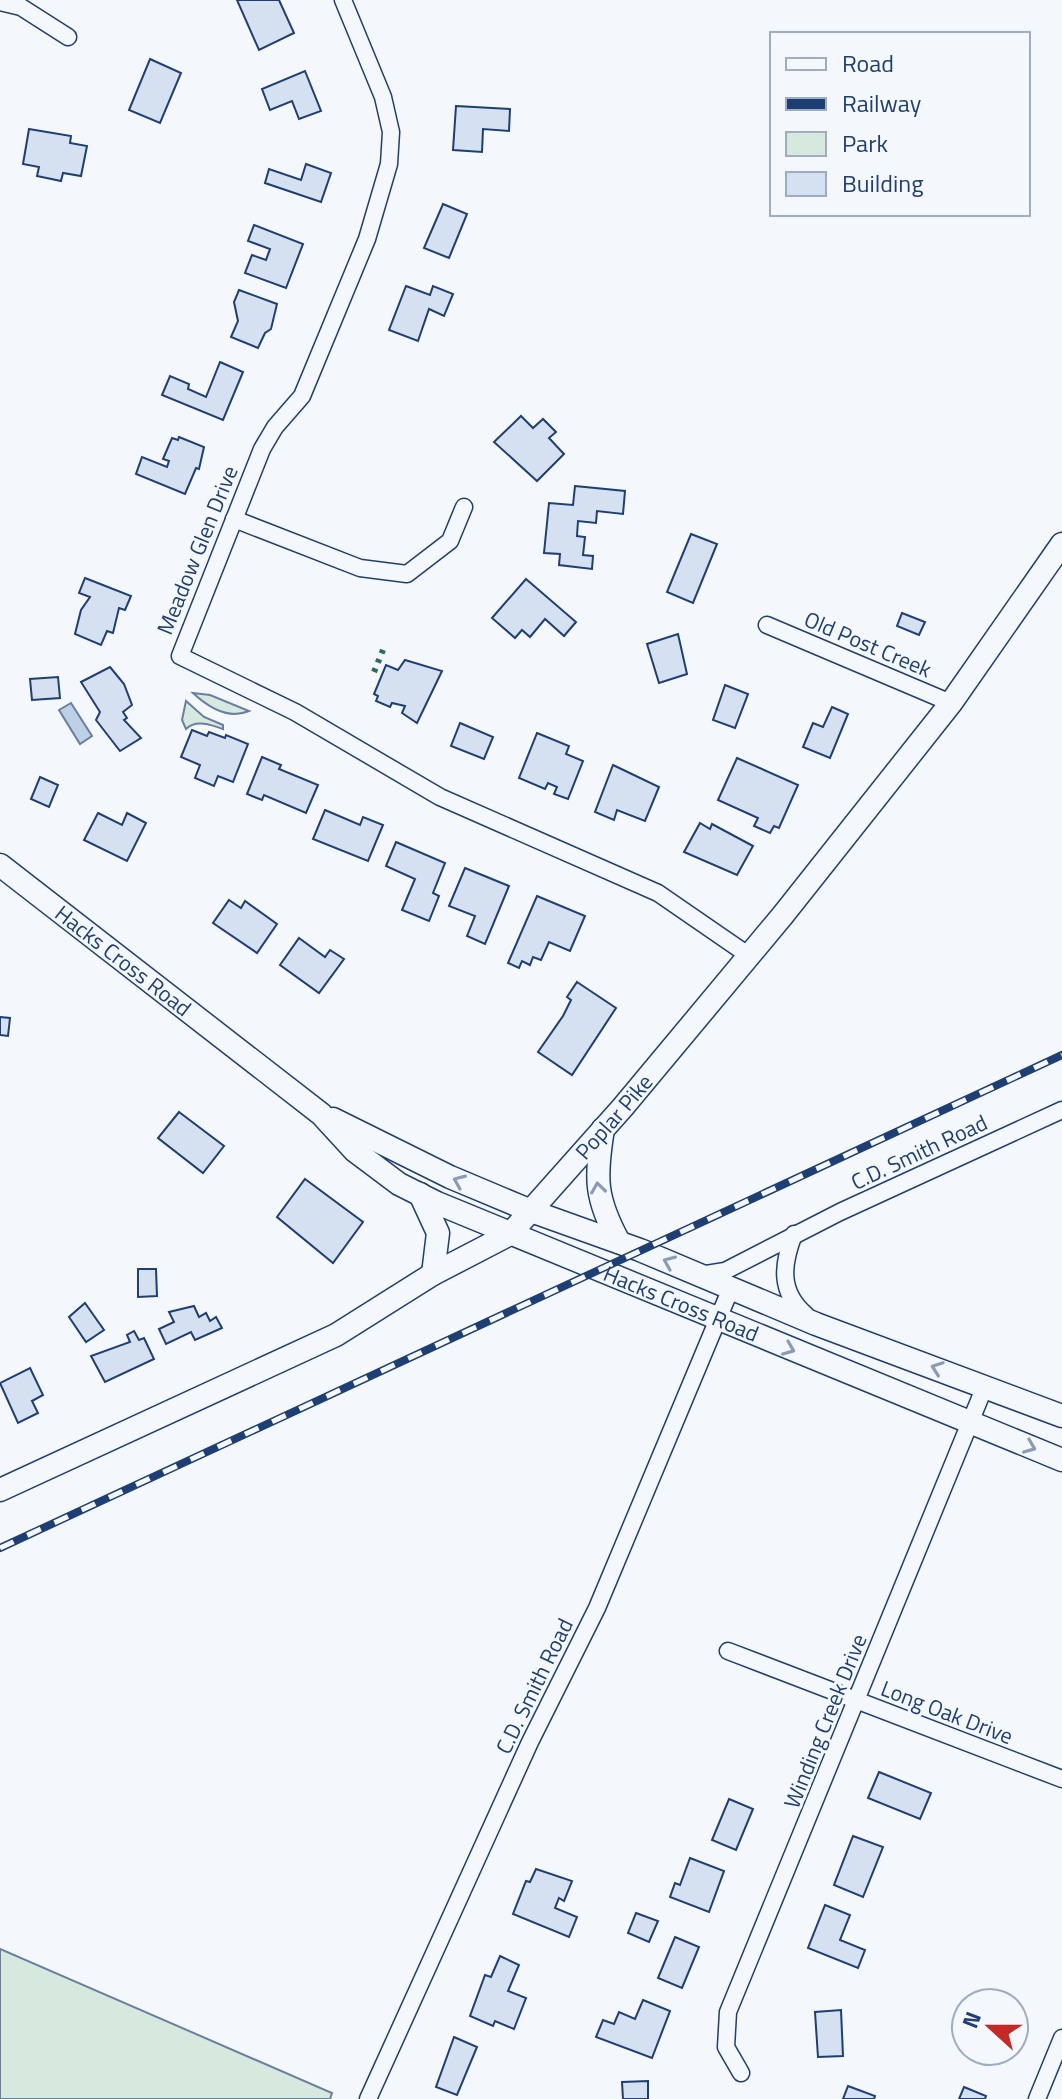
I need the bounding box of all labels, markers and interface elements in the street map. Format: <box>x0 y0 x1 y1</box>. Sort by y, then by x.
legend <box>770 32 1030 216</box>
text: Road <box>842 45 894 81</box>
text: Railway <box>842 85 922 121</box>
text: Park <box>842 125 888 161</box>
text: Building <box>842 165 924 201</box>
street label: Meadow Glen Drive <box>148 460 246 640</box>
street label: Old Post Creek <box>799 602 937 686</box>
street label: Hacks Cross Road <box>48 897 199 1025</box>
street label: Poplar Pike <box>567 1066 661 1167</box>
street label: C.D. Smith Road <box>845 1105 993 1199</box>
one-way arrow <box>453 1174 467 1190</box>
one-way arrow <box>590 1181 607 1194</box>
street label: Hacks Cross Road <box>598 1256 764 1351</box>
one-way arrow <box>663 1256 677 1272</box>
one-way arrow <box>781 1340 795 1356</box>
one-way arrow <box>931 1361 945 1378</box>
one-way arrow <box>1022 1437 1036 1454</box>
street label: C.D. Smith Road <box>486 1612 582 1760</box>
street label: Winding Creek Drive <box>774 1629 876 1813</box>
street label: Long Oak Drive <box>876 1671 1018 1753</box>
north arrow <box>950 1987 1030 2067</box>
text: N <box>953 2007 990 2033</box>

